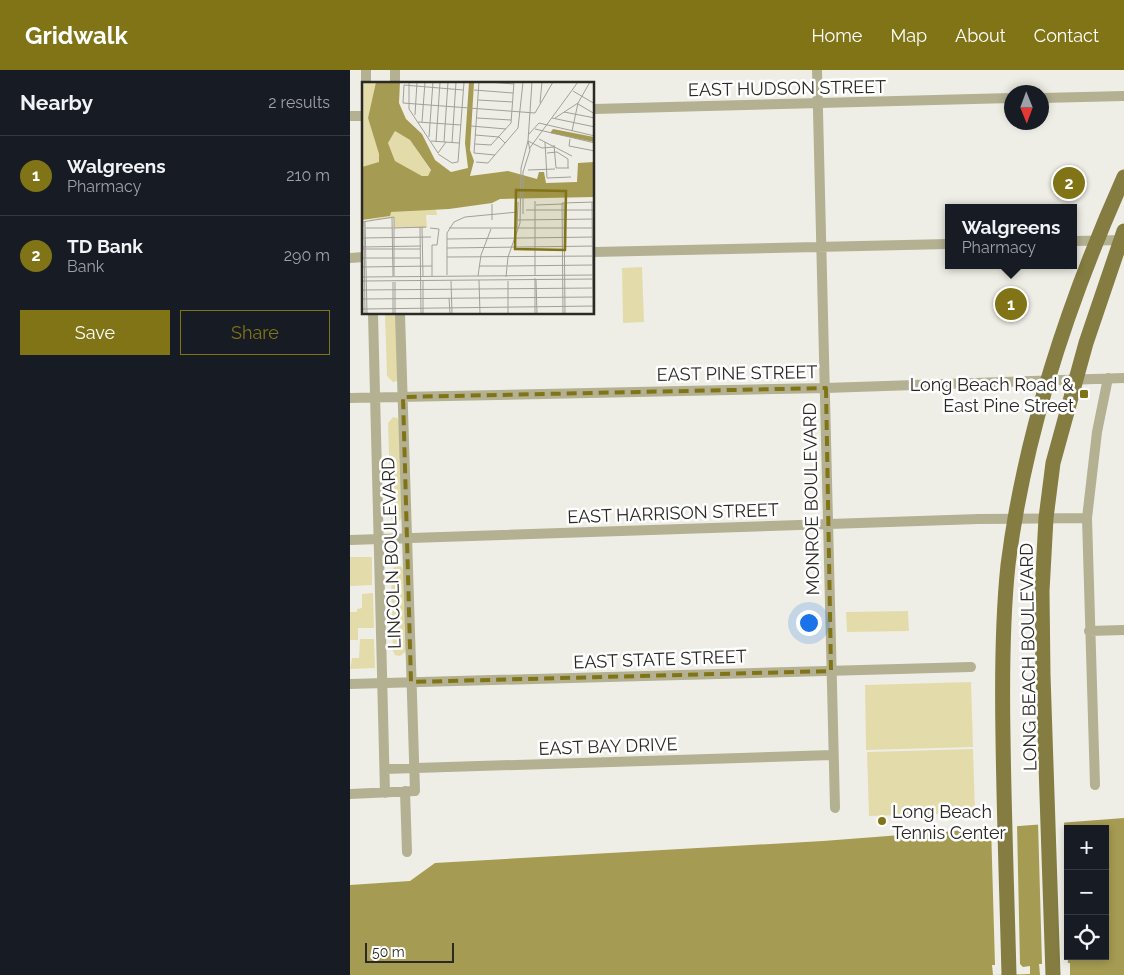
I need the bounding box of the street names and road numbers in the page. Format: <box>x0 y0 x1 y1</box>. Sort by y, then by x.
street label: EAST HUDSON STREET <box>688 76 886 100</box>
street label: EAST PINE STREET <box>657 361 817 385</box>
street label: MONROE BOULEVARD <box>799 402 823 595</box>
street label: LINCOLN BOULEVARD <box>377 457 405 649</box>
street label: EAST HARRISON STREET <box>567 499 779 527</box>
street label: LONG BEACH BOULEVARD <box>1016 543 1040 771</box>
street label: EAST STATE STREET <box>573 645 747 673</box>
street label: EAST BAY DRIVE <box>538 733 678 759</box>

